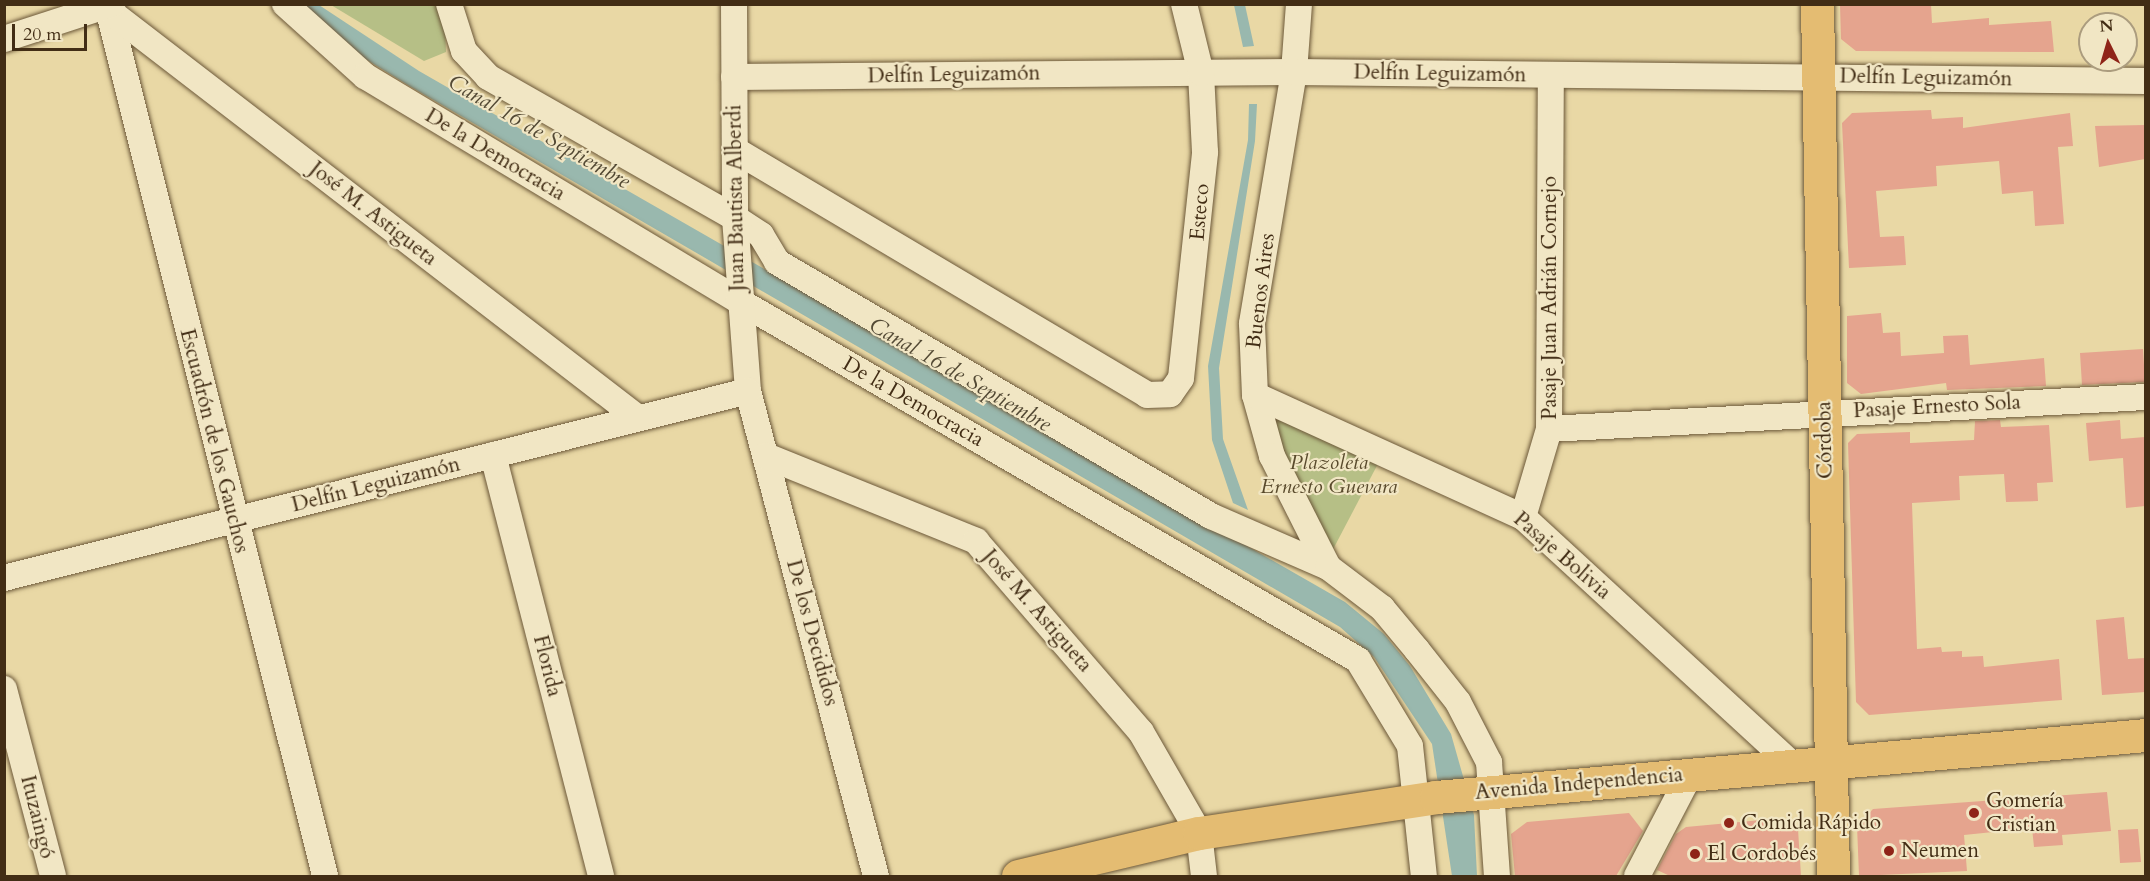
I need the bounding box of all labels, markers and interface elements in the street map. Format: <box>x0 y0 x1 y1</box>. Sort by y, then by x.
scale bar <box>15 12 90 50</box>
north arrow <box>2078 12 2138 72</box>
text: N <box>2099 14 2114 38</box>
text: 20 m <box>23 22 62 47</box>
street label: Delfín Leguizamón <box>1353 60 1527 88</box>
street label: Delfín Leguizamón <box>867 61 1041 89</box>
street label: Delfín Leguizamón <box>1839 64 2013 92</box>
water label: Canal 16 de Septiembre <box>443 69 635 195</box>
street label: De la Democracia <box>420 103 570 207</box>
street label: Juan Bautista Alberdi <box>722 104 750 292</box>
street label: José M. Astigueta <box>304 157 442 271</box>
street label: Pasaje Juan Adrián Cornejo <box>1537 176 1563 420</box>
street label: Esteco <box>1185 182 1215 242</box>
street label: Buenos Aires <box>1241 232 1281 350</box>
water label: Canal 16 de Septiembre <box>864 312 1056 438</box>
street label: Escuadrón de los Gauchos <box>174 326 254 556</box>
street label: De la Democracia <box>838 351 988 453</box>
street label: Pasaje Ernesto Sola <box>1853 390 2021 424</box>
street label: Córdoba <box>1812 401 1838 479</box>
park label: Plazoleta Ernesto Guevara <box>1261 450 1397 500</box>
street label: Delfín Leguizamón <box>289 452 463 518</box>
street label: Pasaje Bolivia <box>1508 507 1616 605</box>
street label: José M. Astigueta <box>977 544 1097 678</box>
street label: De los Decididos <box>780 557 844 709</box>
street label: Florida <box>527 633 567 699</box>
street label: Avenida Independencia <box>1474 762 1684 806</box>
street label: Ituzaingó <box>15 773 59 861</box>
place label: Gomería Cristian <box>1986 788 2064 838</box>
marker: Gomería Cristian <box>1967 806 1981 820</box>
place label: Comida Rápido <box>1741 810 1881 836</box>
marker: Comida Rápido <box>1722 816 1736 830</box>
place label: Neumen <box>1901 838 1979 864</box>
place label: El Cordobés <box>1707 841 1816 867</box>
marker: Neumen <box>1882 844 1896 858</box>
marker: El Cordobés <box>1688 847 1702 861</box>

